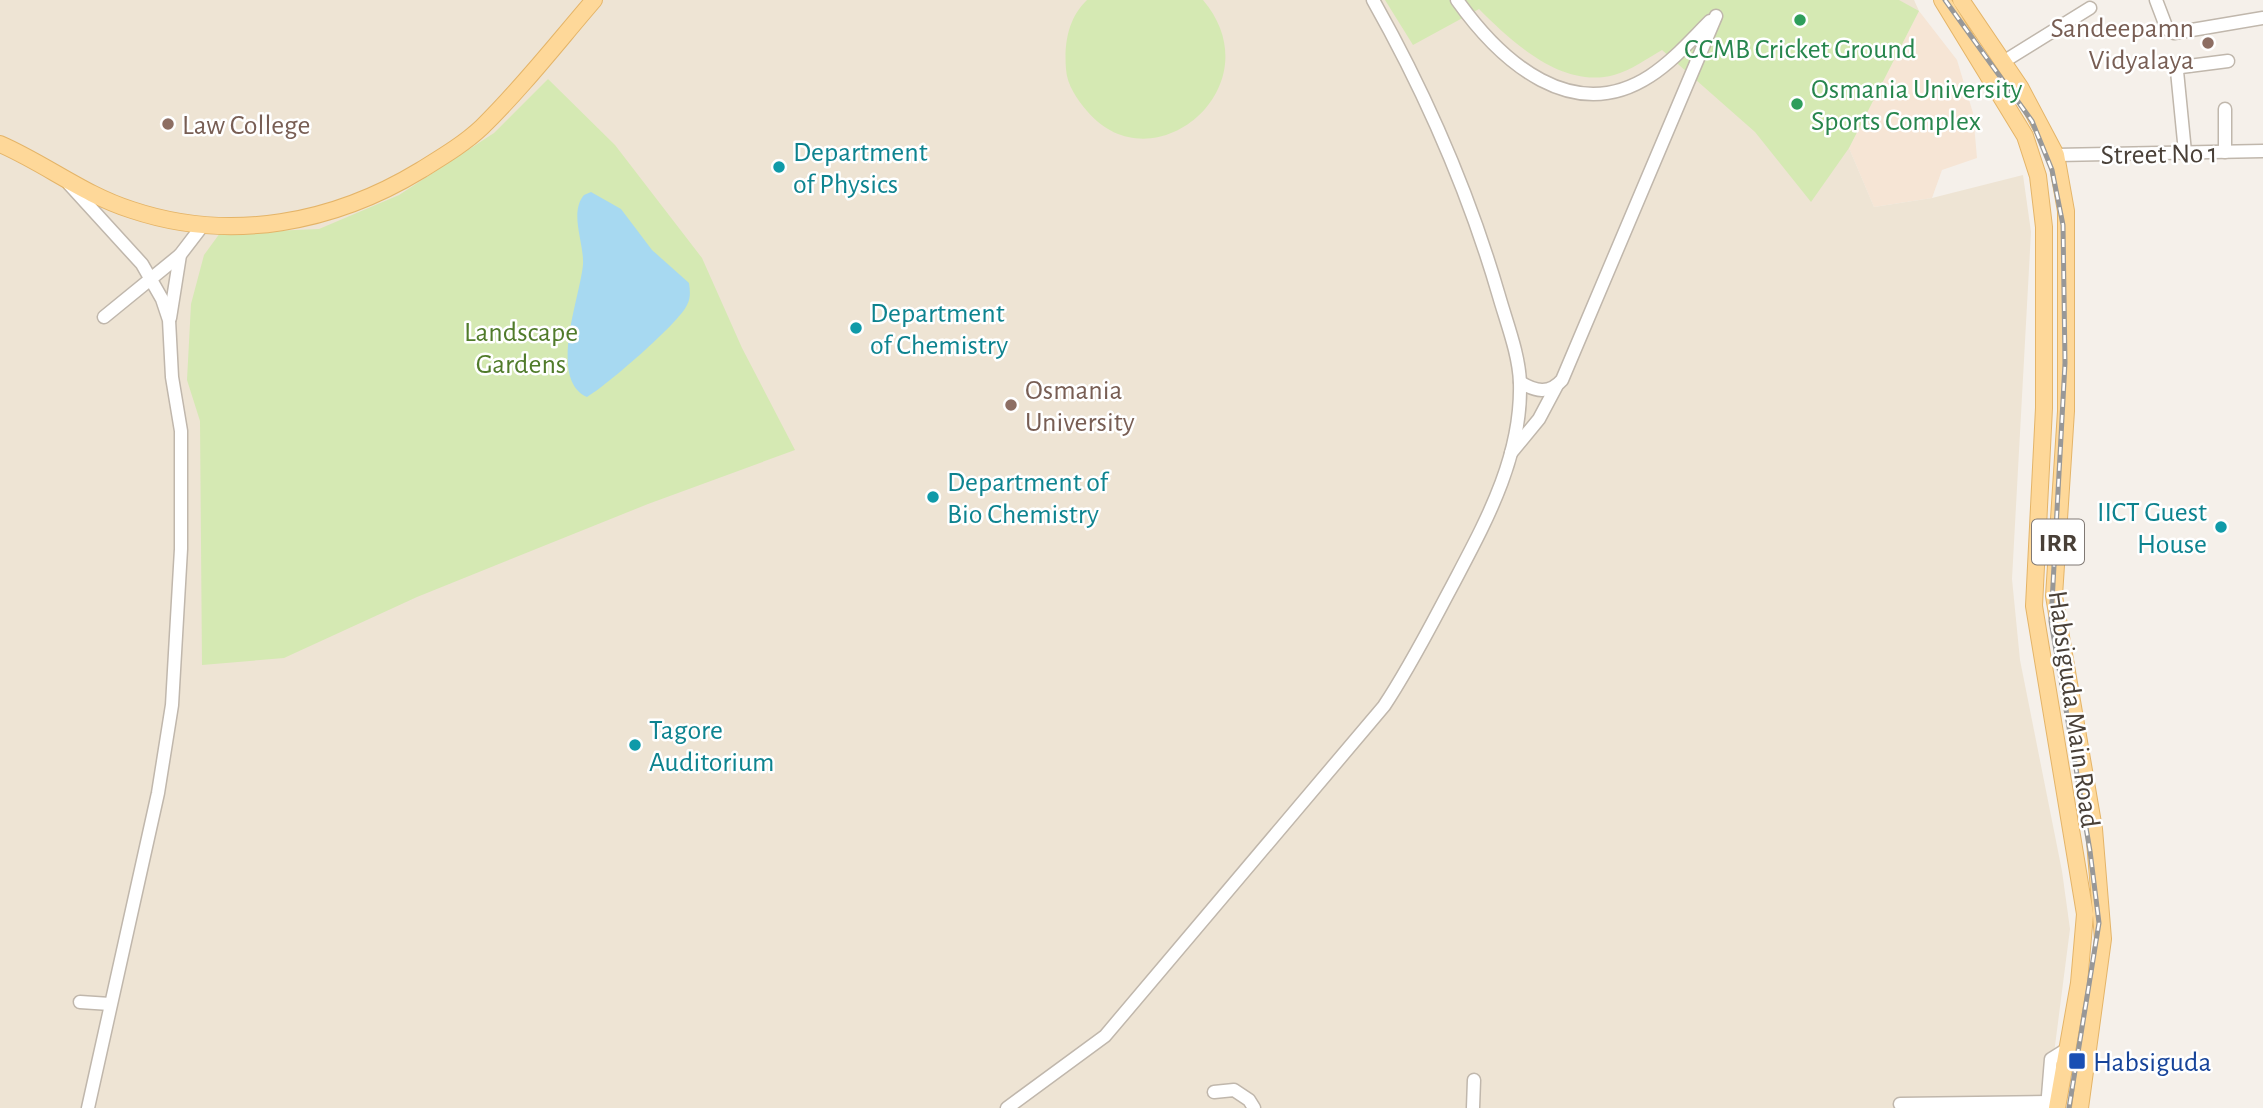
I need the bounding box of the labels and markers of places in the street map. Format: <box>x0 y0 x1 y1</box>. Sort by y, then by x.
marker: CCMB Cricket Ground <box>1792 12 1808 28</box>
place label: Sandeepamn Vidyalaya <box>2050 15 2194 75</box>
marker: Sandeepamn Vidyalaya <box>2200 35 2216 51</box>
place label: CCMB Cricket Ground <box>1684 36 1916 64</box>
place label: Osmania University Sports Complex <box>1811 76 2023 136</box>
marker: Osmania University Sports Complex <box>1789 96 1805 112</box>
place label: Law College <box>182 112 310 140</box>
marker: Law College <box>160 116 176 132</box>
place label: Department of Physics <box>793 139 928 199</box>
marker: Department of Physics <box>771 159 787 175</box>
place label: Department of Chemistry <box>870 300 1008 360</box>
marker: Department of Chemistry <box>848 320 864 336</box>
place label: Osmania University <box>1025 377 1135 437</box>
marker: Osmania University <box>1003 397 1019 413</box>
place label: Department of Bio Chemistry <box>947 469 1109 529</box>
marker: Department of Bio Chemistry <box>925 489 941 505</box>
place label: IICT Guest House <box>2097 499 2207 559</box>
marker: IICT Guest House <box>2213 519 2229 535</box>
place label: Tagore Auditorium <box>649 717 774 777</box>
marker: Tagore Auditorium <box>627 737 643 753</box>
place label: Habsiguda <box>2093 1049 2211 1077</box>
marker: Habsiguda <box>2067 1051 2087 1071</box>

